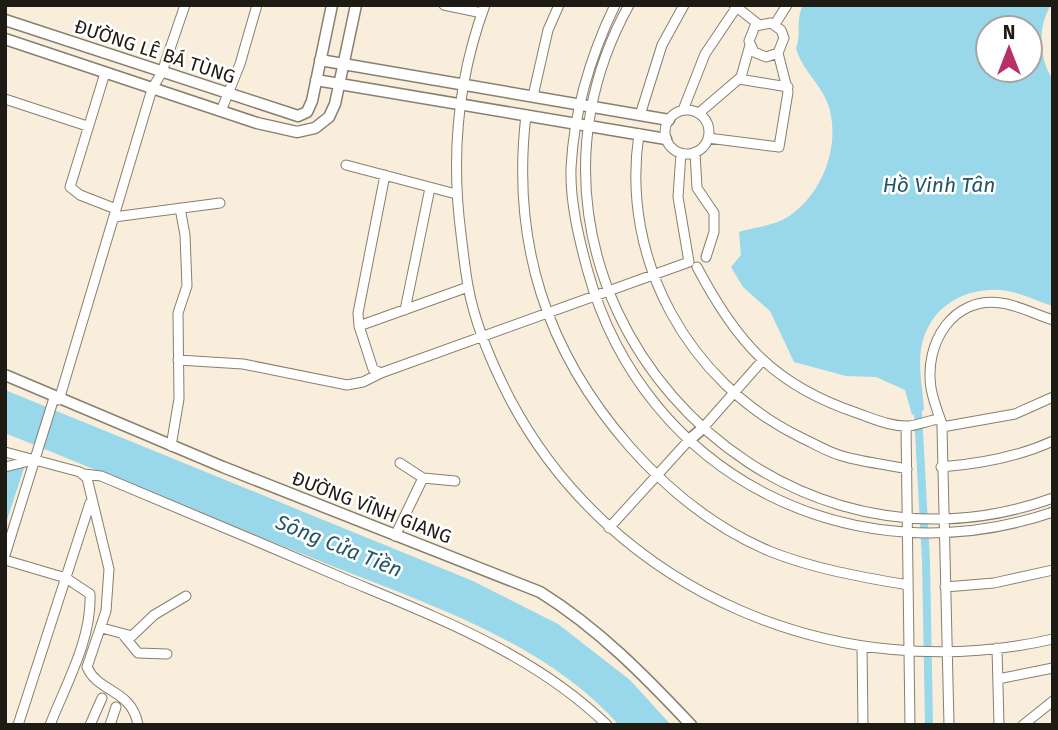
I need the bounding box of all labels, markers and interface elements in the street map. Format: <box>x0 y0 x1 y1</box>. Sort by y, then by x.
north arrow <box>974 14 1044 84</box>
street label: ĐƯỜNG LÊ BÁ TÙNG <box>71 15 238 88</box>
text: N <box>1003 21 1015 44</box>
water label: Hồ Vinh Tân <box>883 172 995 198</box>
street label: ĐƯỜNG VĨNH GIANG <box>289 466 455 549</box>
water label: Sông Cửa Tiền <box>271 508 406 583</box>

